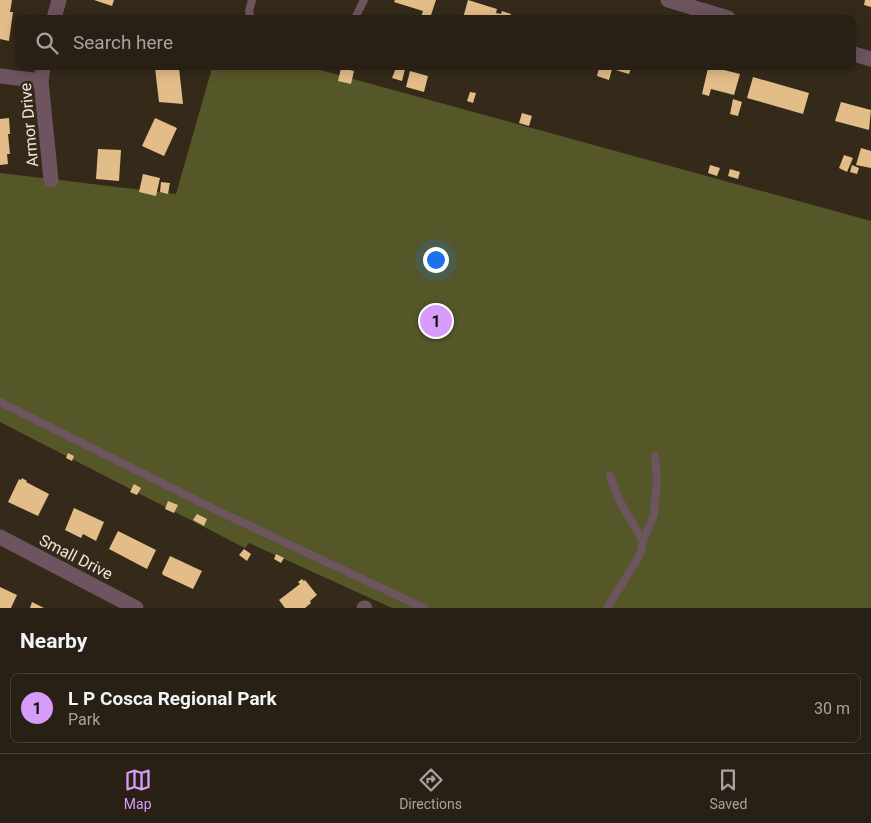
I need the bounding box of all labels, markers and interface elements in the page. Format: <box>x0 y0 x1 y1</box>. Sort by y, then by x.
search box <box>15 15 856 70</box>
icon: search <box>33 29 61 57</box>
text: Search here <box>73 31 173 54</box>
street label: Armor Drive <box>16 82 42 168</box>
your location <box>423 247 449 273</box>
pin: 1 <box>420 302 452 340</box>
street label: Small Drive <box>36 530 116 584</box>
text: Nearby <box>20 629 87 653</box>
text: L P Cosca Regional Park <box>68 687 277 710</box>
text: 1 <box>32 699 42 718</box>
text: 30 m <box>814 699 850 718</box>
text: Park <box>68 710 100 729</box>
tab: Map <box>124 766 152 812</box>
tab: Directions <box>399 766 462 812</box>
tab: Saved <box>709 766 747 812</box>

